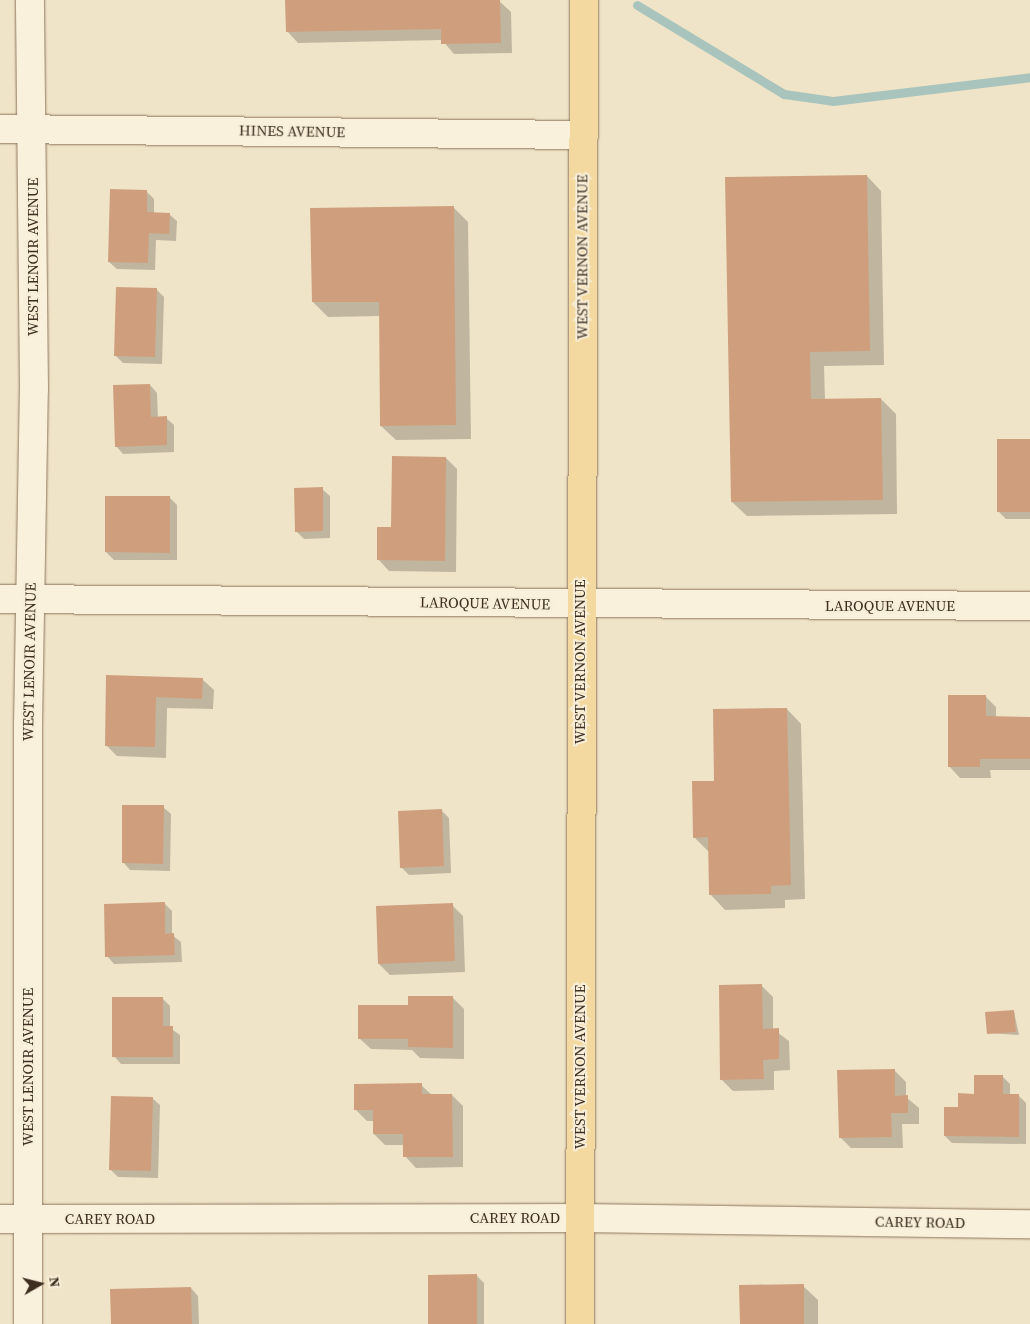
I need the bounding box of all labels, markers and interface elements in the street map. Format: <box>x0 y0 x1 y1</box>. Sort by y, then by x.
street label: HINES AVENUE <box>239 121 345 141</box>
street label: WEST VERNON AVENUE <box>573 174 591 340</box>
street label: WEST LENOIR AVENUE <box>24 178 42 336</box>
street label: WEST VERNON AVENUE <box>571 579 589 745</box>
street label: WEST LENOIR AVENUE <box>19 582 39 742</box>
street label: LAROQUE AVENUE <box>420 593 550 613</box>
street label: LAROQUE AVENUE <box>825 597 955 615</box>
street label: WEST VERNON AVENUE <box>571 984 589 1150</box>
street label: WEST LENOIR AVENUE <box>19 988 37 1146</box>
street label: CAREY ROAD <box>470 1209 560 1227</box>
street label: CAREY ROAD <box>65 1210 155 1228</box>
street label: CAREY ROAD <box>874 1212 966 1232</box>
north arrow <box>15 1259 65 1309</box>
text: N <box>44 1275 65 1288</box>

